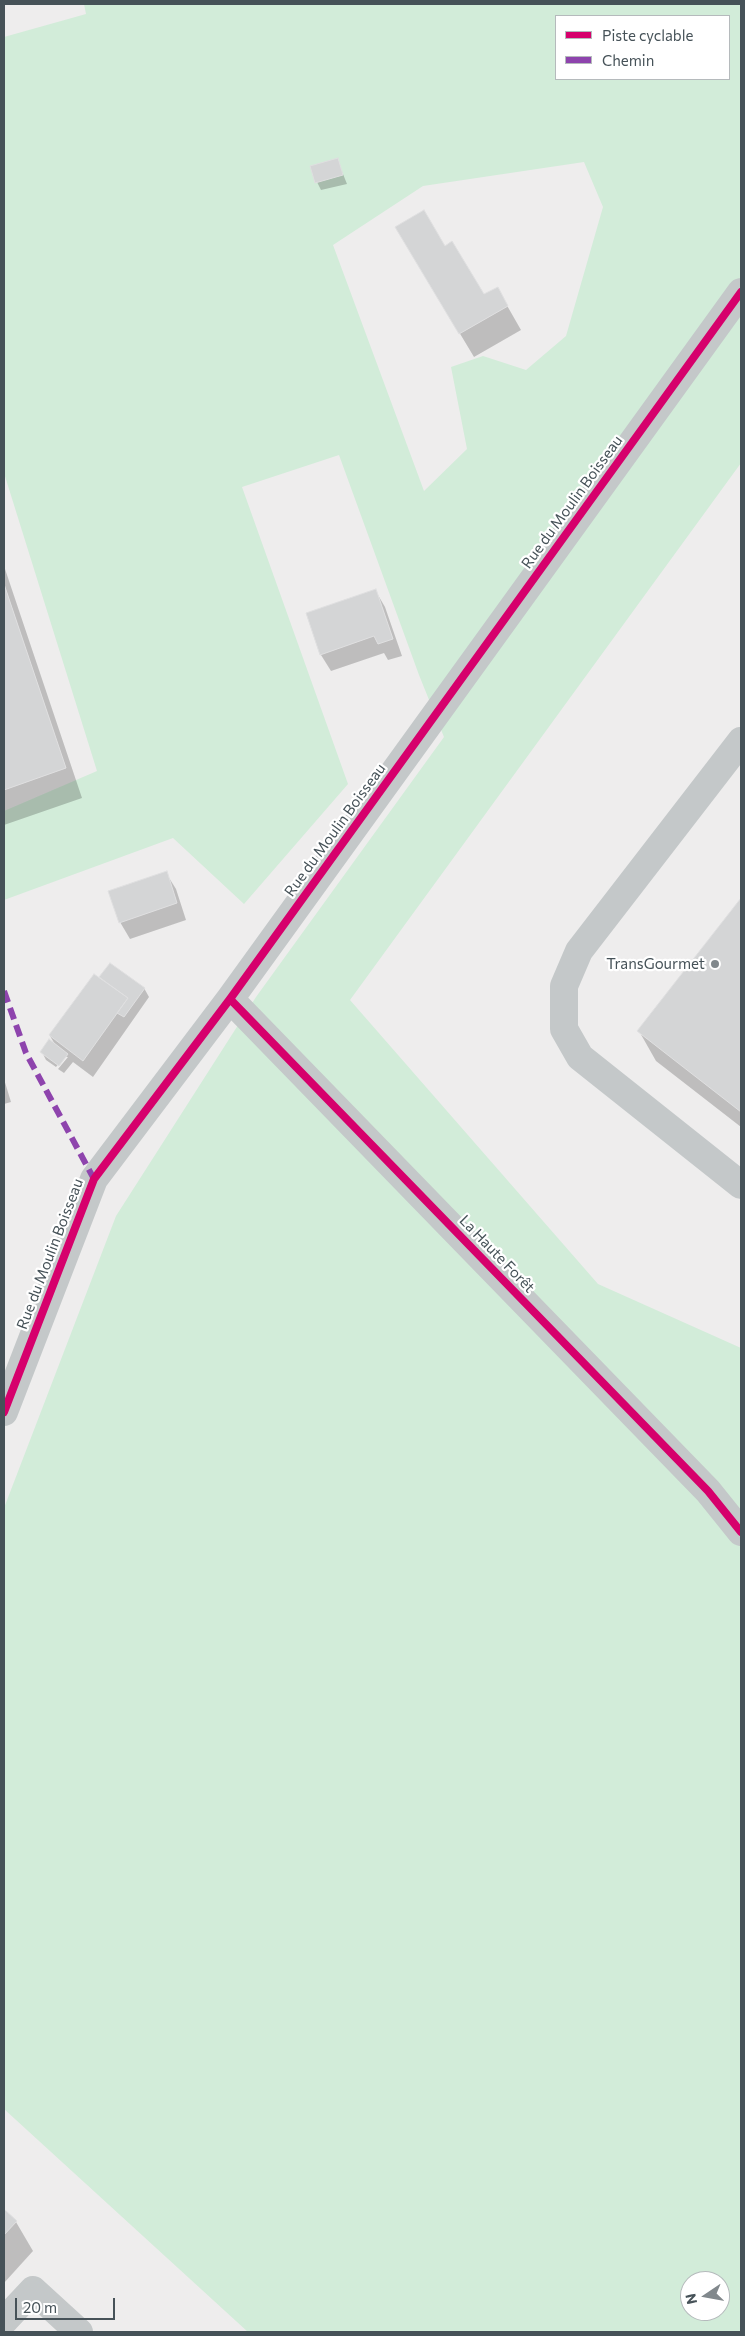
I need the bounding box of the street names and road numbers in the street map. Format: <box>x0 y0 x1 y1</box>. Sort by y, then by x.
street label: Rue du Moulin Boisseau <box>518 432 626 572</box>
street label: Rue du Moulin Boisseau <box>281 760 389 900</box>
street label: Rue du Moulin Boisseau <box>13 1176 87 1332</box>
street label: La Haute Forêt <box>456 1212 538 1296</box>

